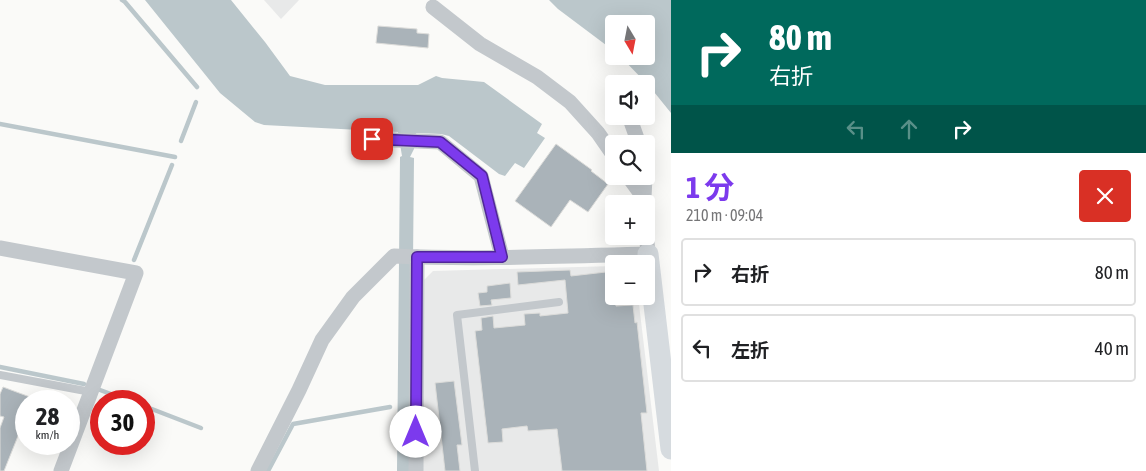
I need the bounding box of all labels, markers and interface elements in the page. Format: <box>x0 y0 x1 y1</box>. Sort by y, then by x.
north arrow <box>605 15 655 65</box>
map controls <box>605 15 655 305</box>
text: 80 m <box>769 17 832 57</box>
icon: right <box>686 20 751 85</box>
text: 右折 <box>769 63 813 89</box>
button: sound <box>605 75 655 125</box>
icon: left <box>842 115 870 143</box>
icon: ahead <box>895 115 923 143</box>
icon: right <box>948 115 976 143</box>
pin <box>351 118 393 160</box>
icon: arrive <box>358 125 386 153</box>
button: search <box>605 135 655 185</box>
text: 1 分 <box>686 170 734 204</box>
button: close <box>1079 170 1131 222</box>
button: + <box>605 195 655 245</box>
text: 210 m · 09:04 <box>686 206 763 224</box>
button: − <box>605 255 655 305</box>
icon: right <box>688 258 716 286</box>
text: 80 m <box>1095 261 1129 283</box>
text: 右折 <box>731 263 769 285</box>
icon: left <box>688 334 716 362</box>
text: 40 m <box>1095 337 1129 359</box>
text: 左折 <box>731 339 769 361</box>
speed limit sign: 30 <box>90 390 155 455</box>
text: 28 <box>36 402 59 430</box>
position arrow <box>389 405 441 457</box>
text: km/h <box>36 428 59 442</box>

